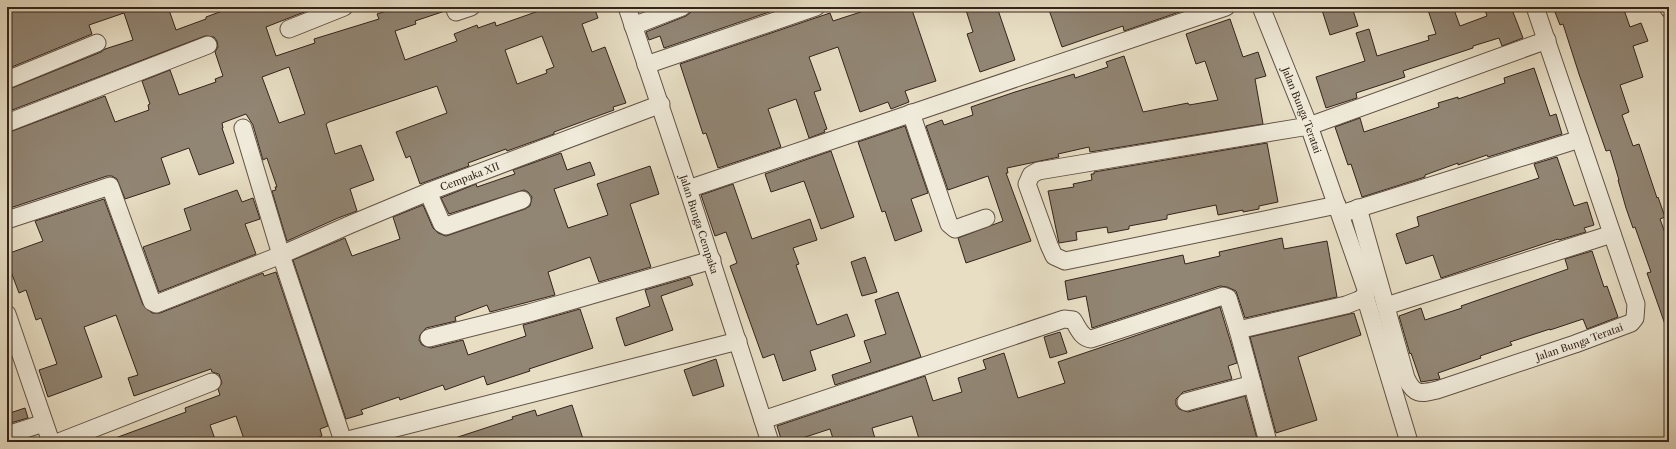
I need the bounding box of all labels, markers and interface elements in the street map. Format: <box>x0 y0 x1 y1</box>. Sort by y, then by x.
street label: Jalan Bunga Teratai <box>1279 63 1325 155</box>
street label: Cempaka XII <box>438 159 501 193</box>
street label: Jalan Bunga Cempaka <box>677 171 722 276</box>
street label: Jalan Bunga Teratai <box>1532 320 1625 364</box>

